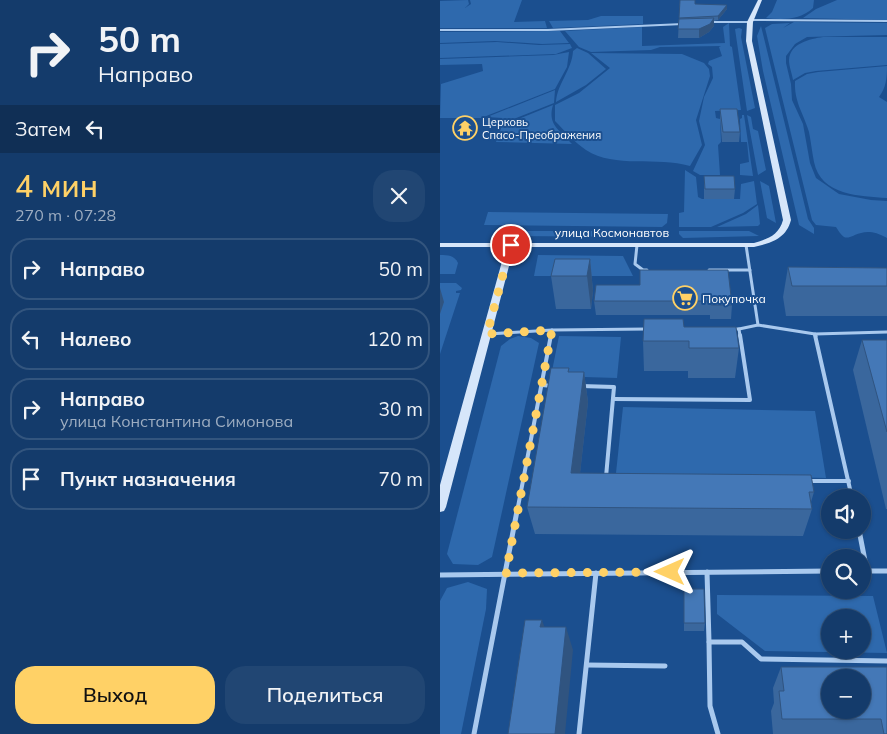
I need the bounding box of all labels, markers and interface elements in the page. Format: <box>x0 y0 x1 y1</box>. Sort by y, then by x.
text: 50 m <box>98 17 181 61</box>
icon: right <box>15 20 80 85</box>
text: Направо <box>98 60 193 88</box>
icon: left <box>81 115 109 143</box>
temple icon: Церковь Спасо-Преображения <box>452 115 478 141</box>
place label: Церковь Спасо-Преображения <box>482 115 601 142</box>
text: Затем <box>15 117 71 141</box>
text: 4 мин <box>15 167 98 205</box>
button: close <box>373 170 425 222</box>
text: 270 m · 07:28 <box>15 205 116 225</box>
pin <box>490 224 532 266</box>
street label: улица Космонавтов <box>555 225 670 240</box>
icon: arrive <box>497 231 525 259</box>
icon: right <box>17 255 45 283</box>
text: Направо <box>60 257 145 281</box>
text: 50 m <box>379 257 423 281</box>
supermarket icon: Покупочка <box>672 285 698 311</box>
place label: Покупочка <box>702 291 766 306</box>
icon: left <box>17 325 45 353</box>
text: Налево <box>60 327 132 351</box>
text: 120 m <box>367 327 423 351</box>
text: Направо <box>60 387 145 411</box>
icon: right <box>17 395 45 423</box>
text: 30 m <box>379 397 423 421</box>
text: улица Константина Симонова <box>60 411 293 431</box>
icon: arrive <box>17 465 45 493</box>
text: Пункт назначения <box>60 467 236 491</box>
text: 70 m <box>379 467 423 491</box>
map controls <box>821 489 871 719</box>
button: sound <box>821 489 871 539</box>
position arrow <box>643 545 695 597</box>
button: search <box>821 549 871 599</box>
button: + <box>821 609 871 659</box>
button: Выход <box>15 666 215 724</box>
button: Поделиться <box>225 666 425 724</box>
button: − <box>821 669 871 719</box>

